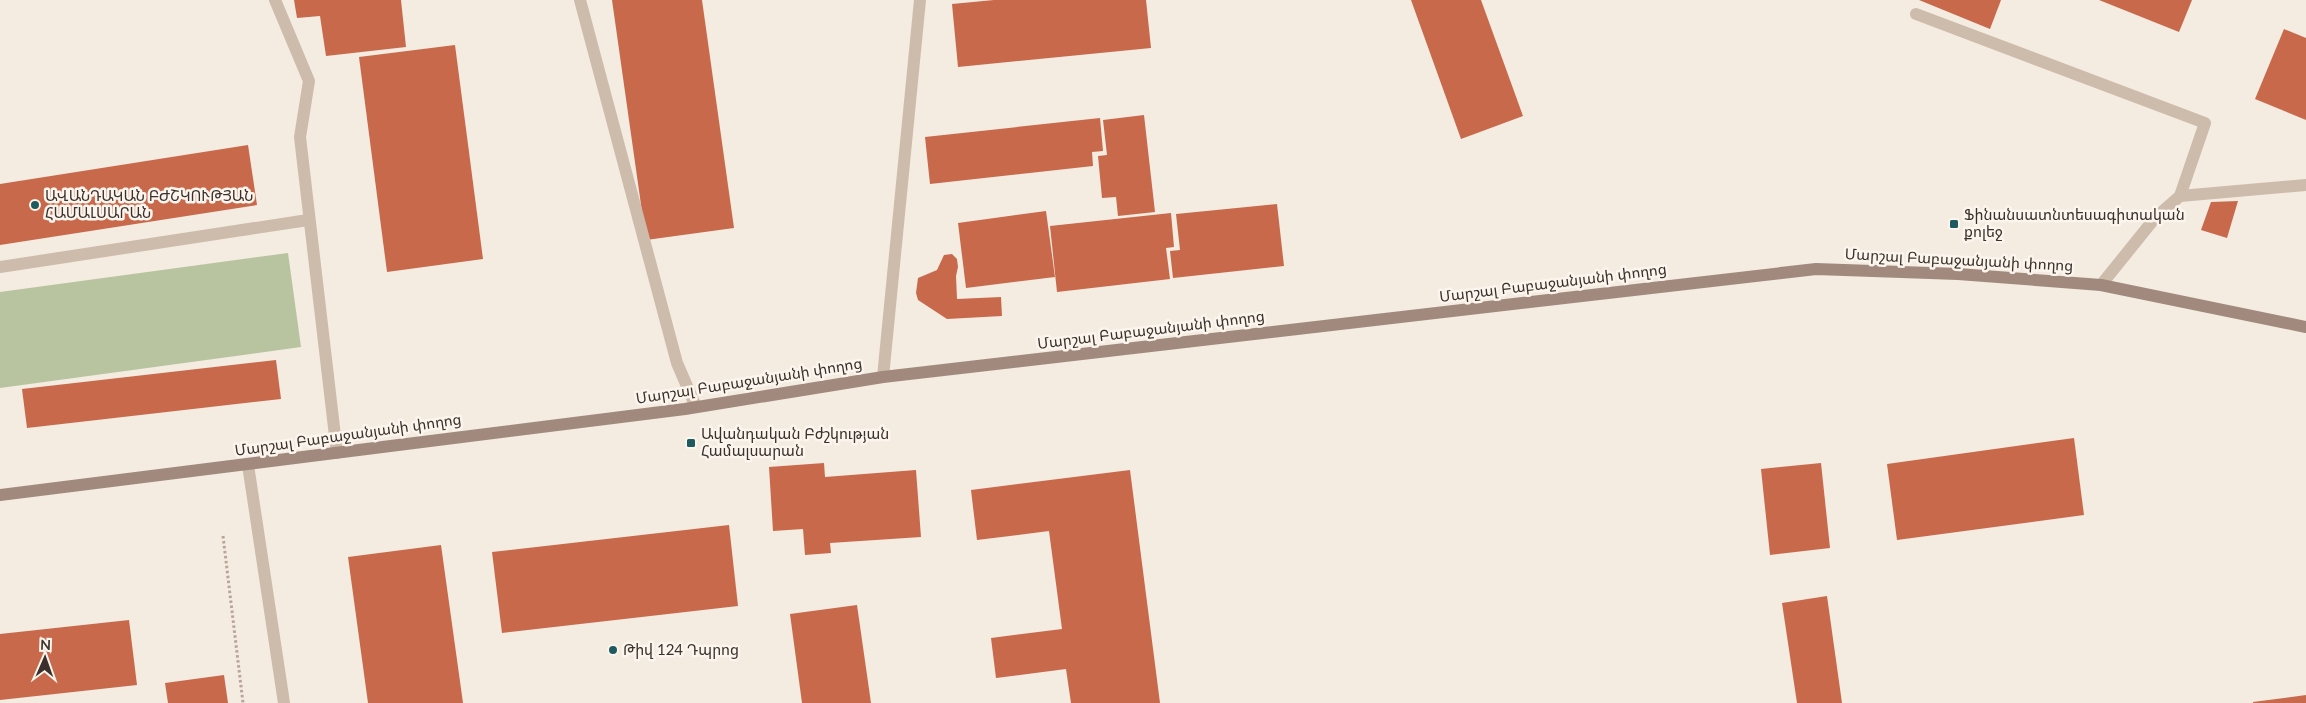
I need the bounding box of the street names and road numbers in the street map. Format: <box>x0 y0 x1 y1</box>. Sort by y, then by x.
street label: Մարշալ Բաբաջանյանի փողոց <box>1844 244 2074 275</box>
street label: Մարշալ Բաբաջանյանի փողոց <box>1438 259 1668 306</box>
street label: Մարշալ Բաբաջանյանի փողոց <box>1036 306 1266 353</box>
street label: Մարշալ Բաբաջանյանի փողոց <box>634 353 863 408</box>
street label: Մարշալ Բաբաջանյանի փողոց <box>233 409 463 460</box>

